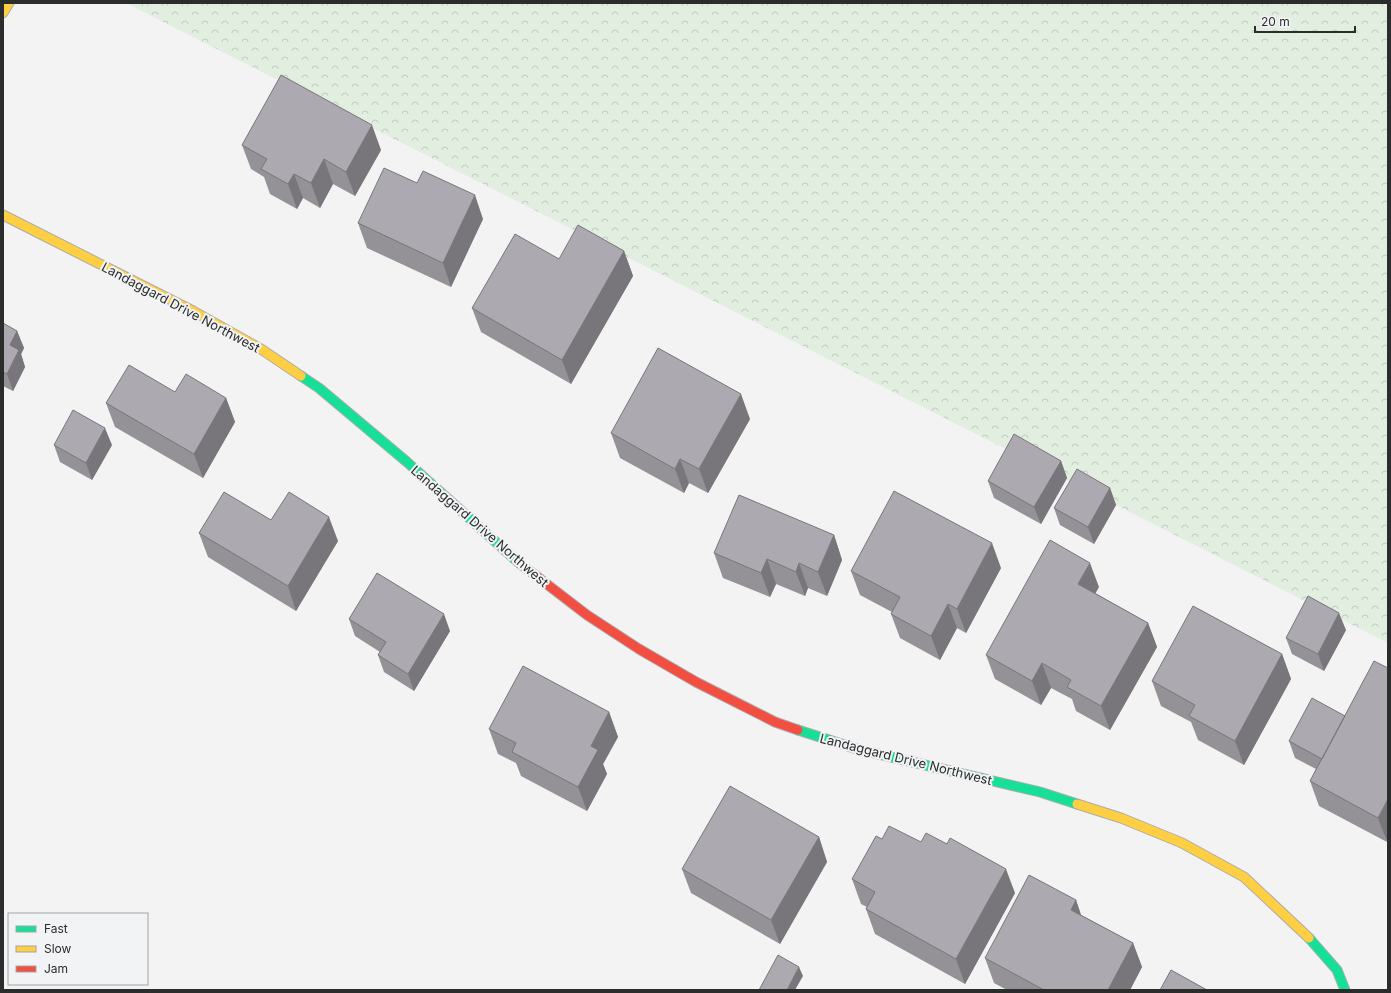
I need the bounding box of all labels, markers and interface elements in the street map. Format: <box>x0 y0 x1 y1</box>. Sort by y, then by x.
scale bar <box>1255 8 1355 34</box>
text: 20 m <box>1261 14 1290 29</box>
street label: Landaggard Drive Northwest <box>99 258 263 356</box>
street label: Landaggard Drive Northwest <box>408 462 552 590</box>
street label: Landaggard Drive Northwest <box>818 730 994 788</box>
legend <box>8 913 148 985</box>
text: Fast <box>44 921 68 936</box>
text: Slow <box>44 941 72 956</box>
text: Jam <box>44 961 68 976</box>

